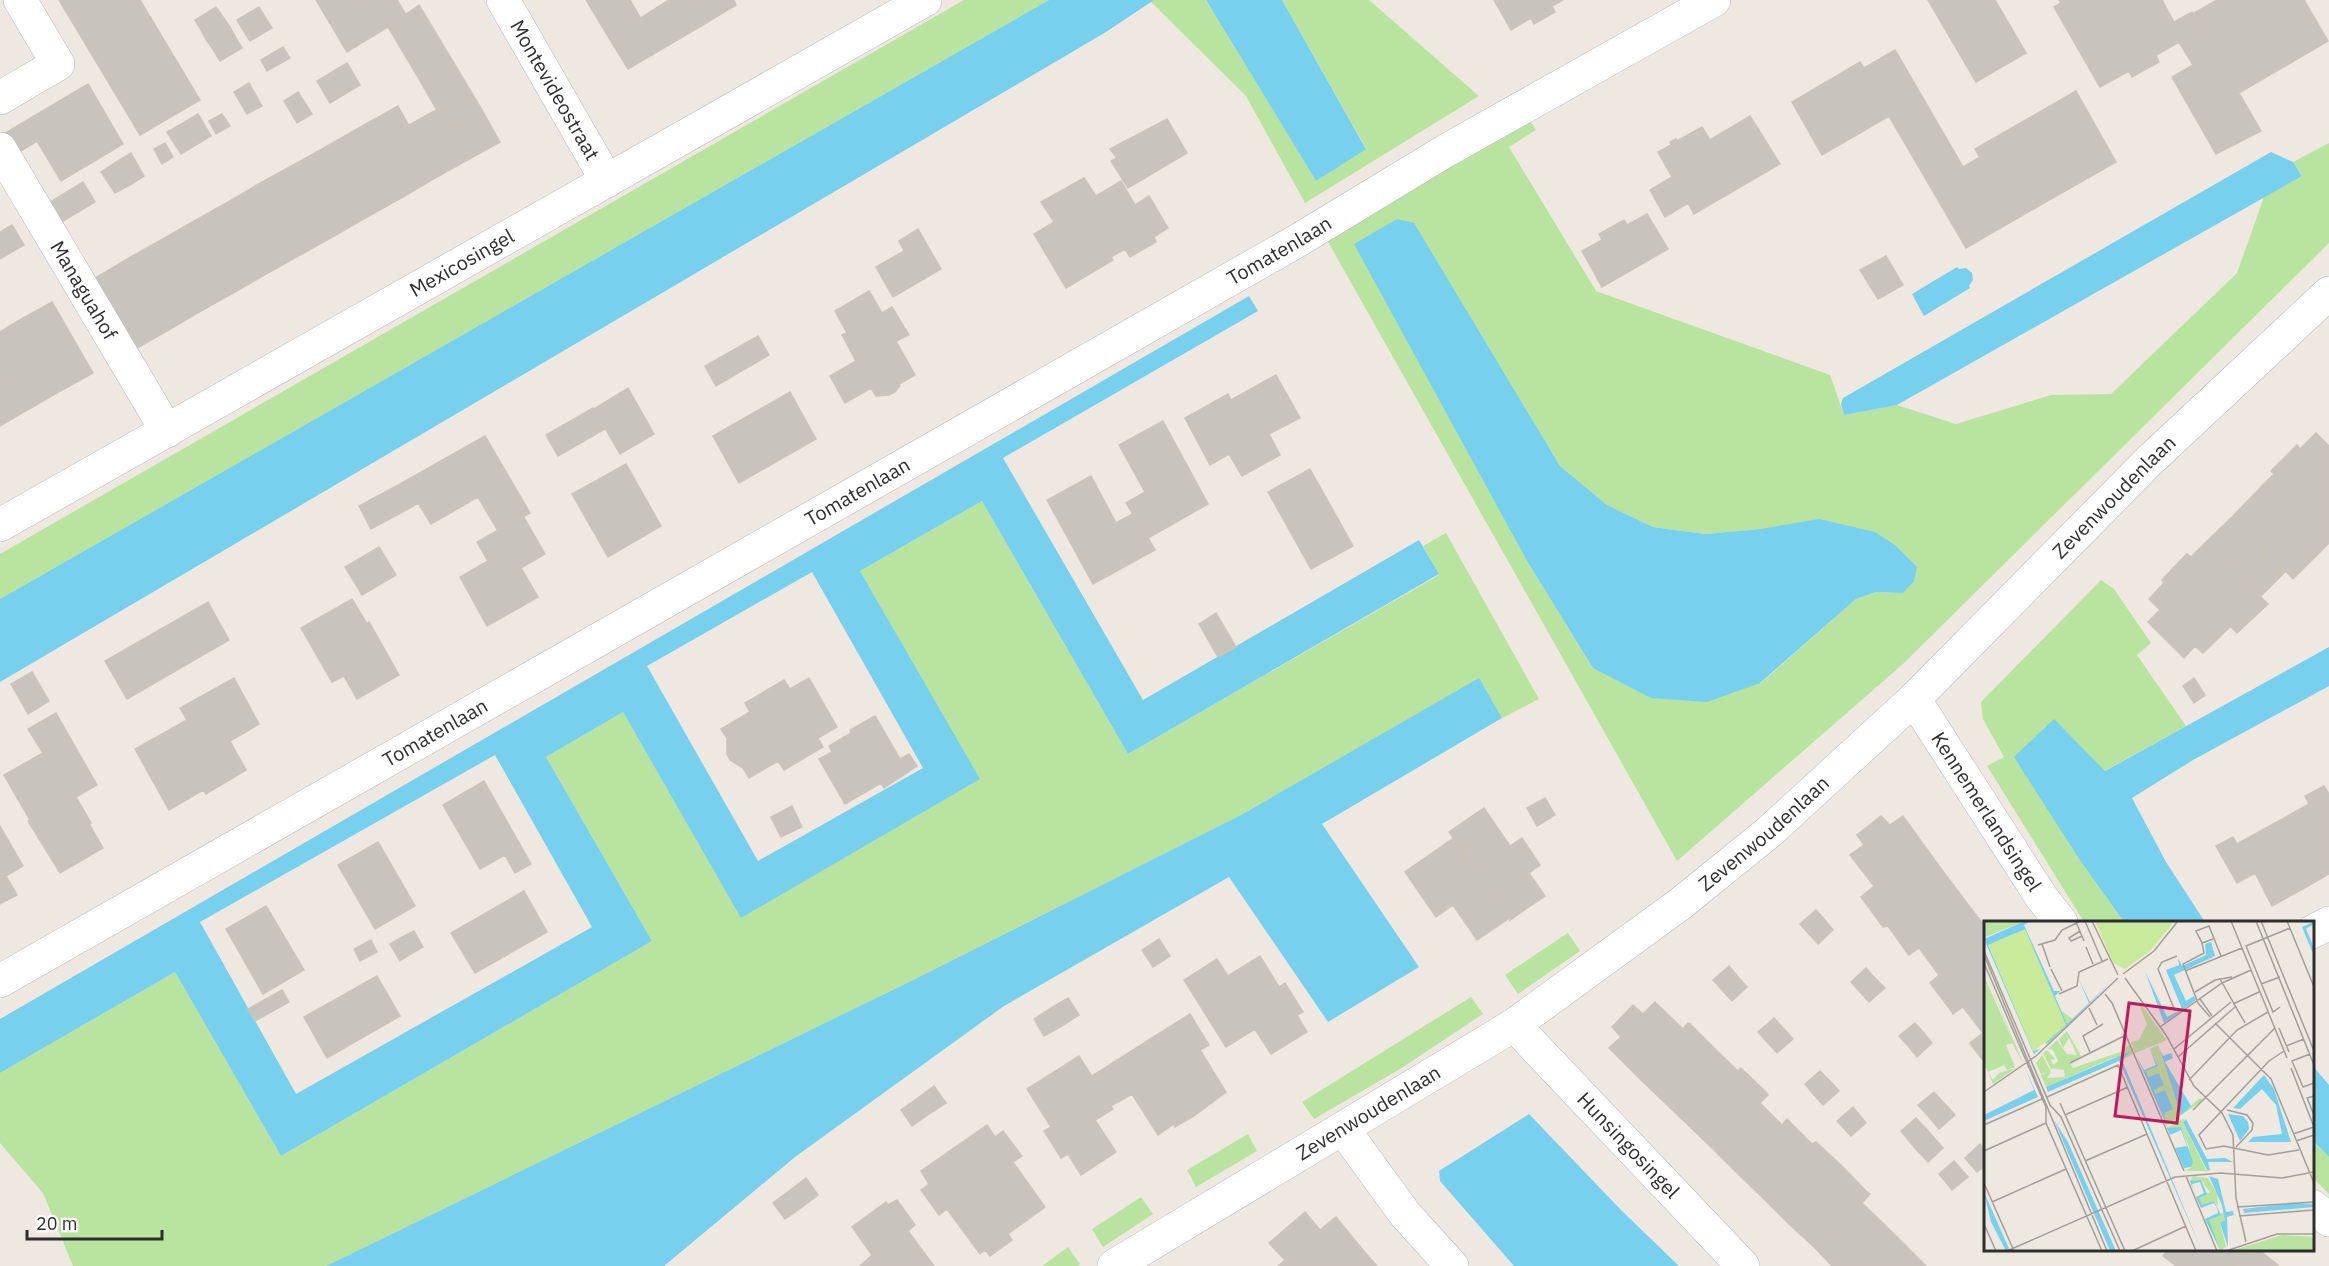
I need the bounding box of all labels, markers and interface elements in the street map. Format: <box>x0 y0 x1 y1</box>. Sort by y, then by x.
street label: Montevideostraat <box>504 15 606 165</box>
street label: Tomatenlaan <box>1222 209 1336 291</box>
street label: Mexicosingel <box>404 222 519 303</box>
street label: Managuahof <box>44 235 124 345</box>
street label: Zevenwoudenlaan <box>2046 429 2181 564</box>
street label: Tomatenlaan <box>800 451 915 532</box>
street label: Tomatenlaan <box>377 692 492 773</box>
street label: Kennemerlandsingel <box>1926 726 2048 896</box>
street label: Zevenwoudenlaan <box>1693 769 1835 897</box>
inset map <box>1984 921 2314 1251</box>
street label: Zevenwoudenlaan <box>1291 1058 1445 1166</box>
street label: Hunsingosingel <box>1572 1086 1686 1204</box>
scale bar <box>27 1203 162 1241</box>
text: 20 m <box>36 1212 78 1235</box>

